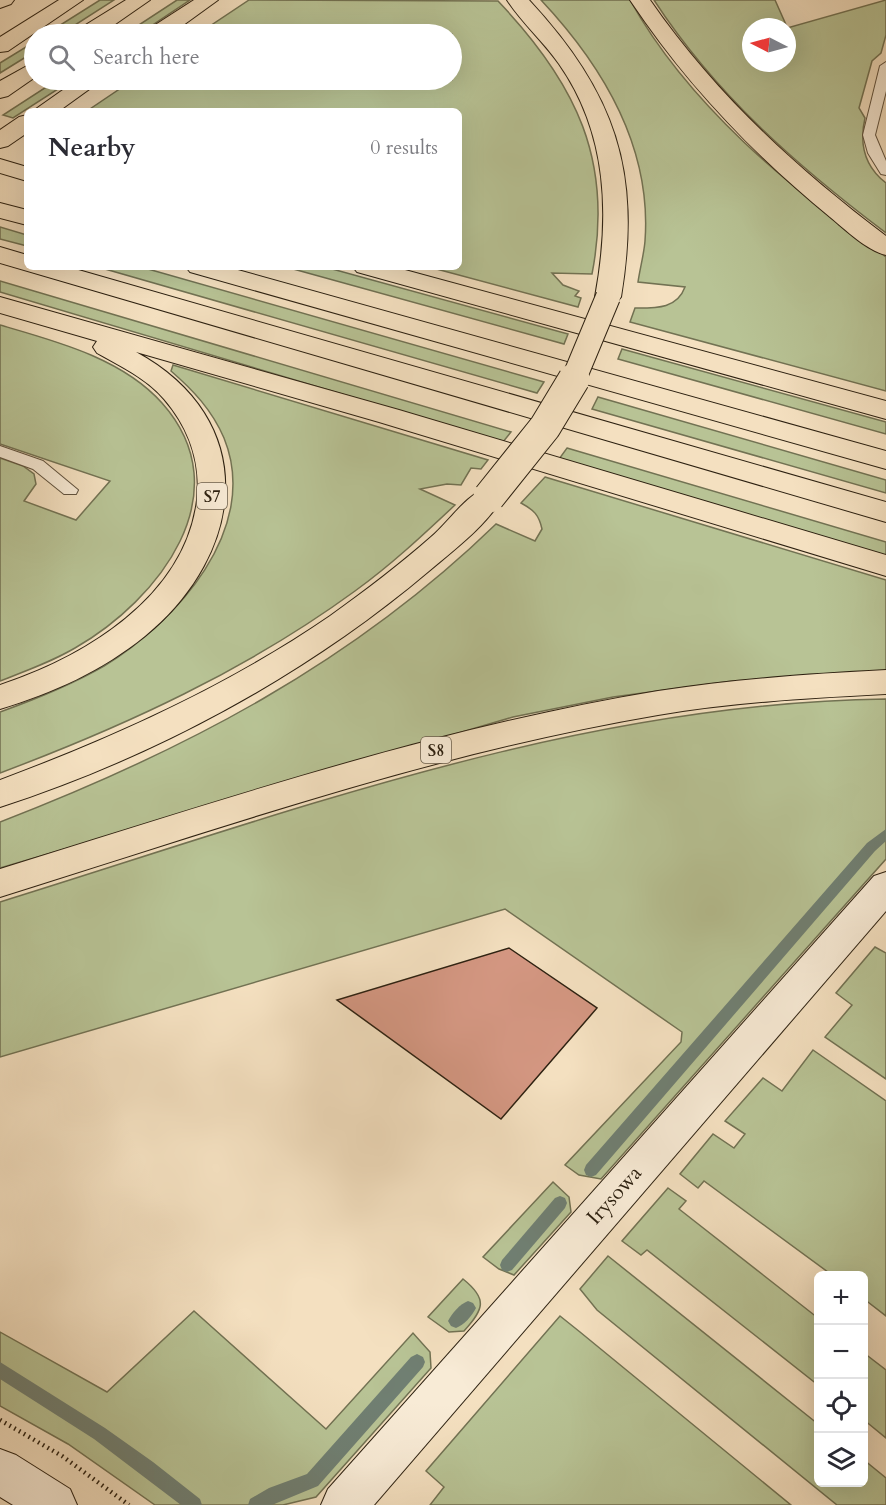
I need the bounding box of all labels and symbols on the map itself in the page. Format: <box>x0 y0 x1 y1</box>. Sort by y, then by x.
north arrow <box>742 18 796 72</box>
road number: S7 <box>197 483 227 509</box>
road number: S8 <box>421 737 451 763</box>
street label: Irysowa <box>580 1160 649 1231</box>

